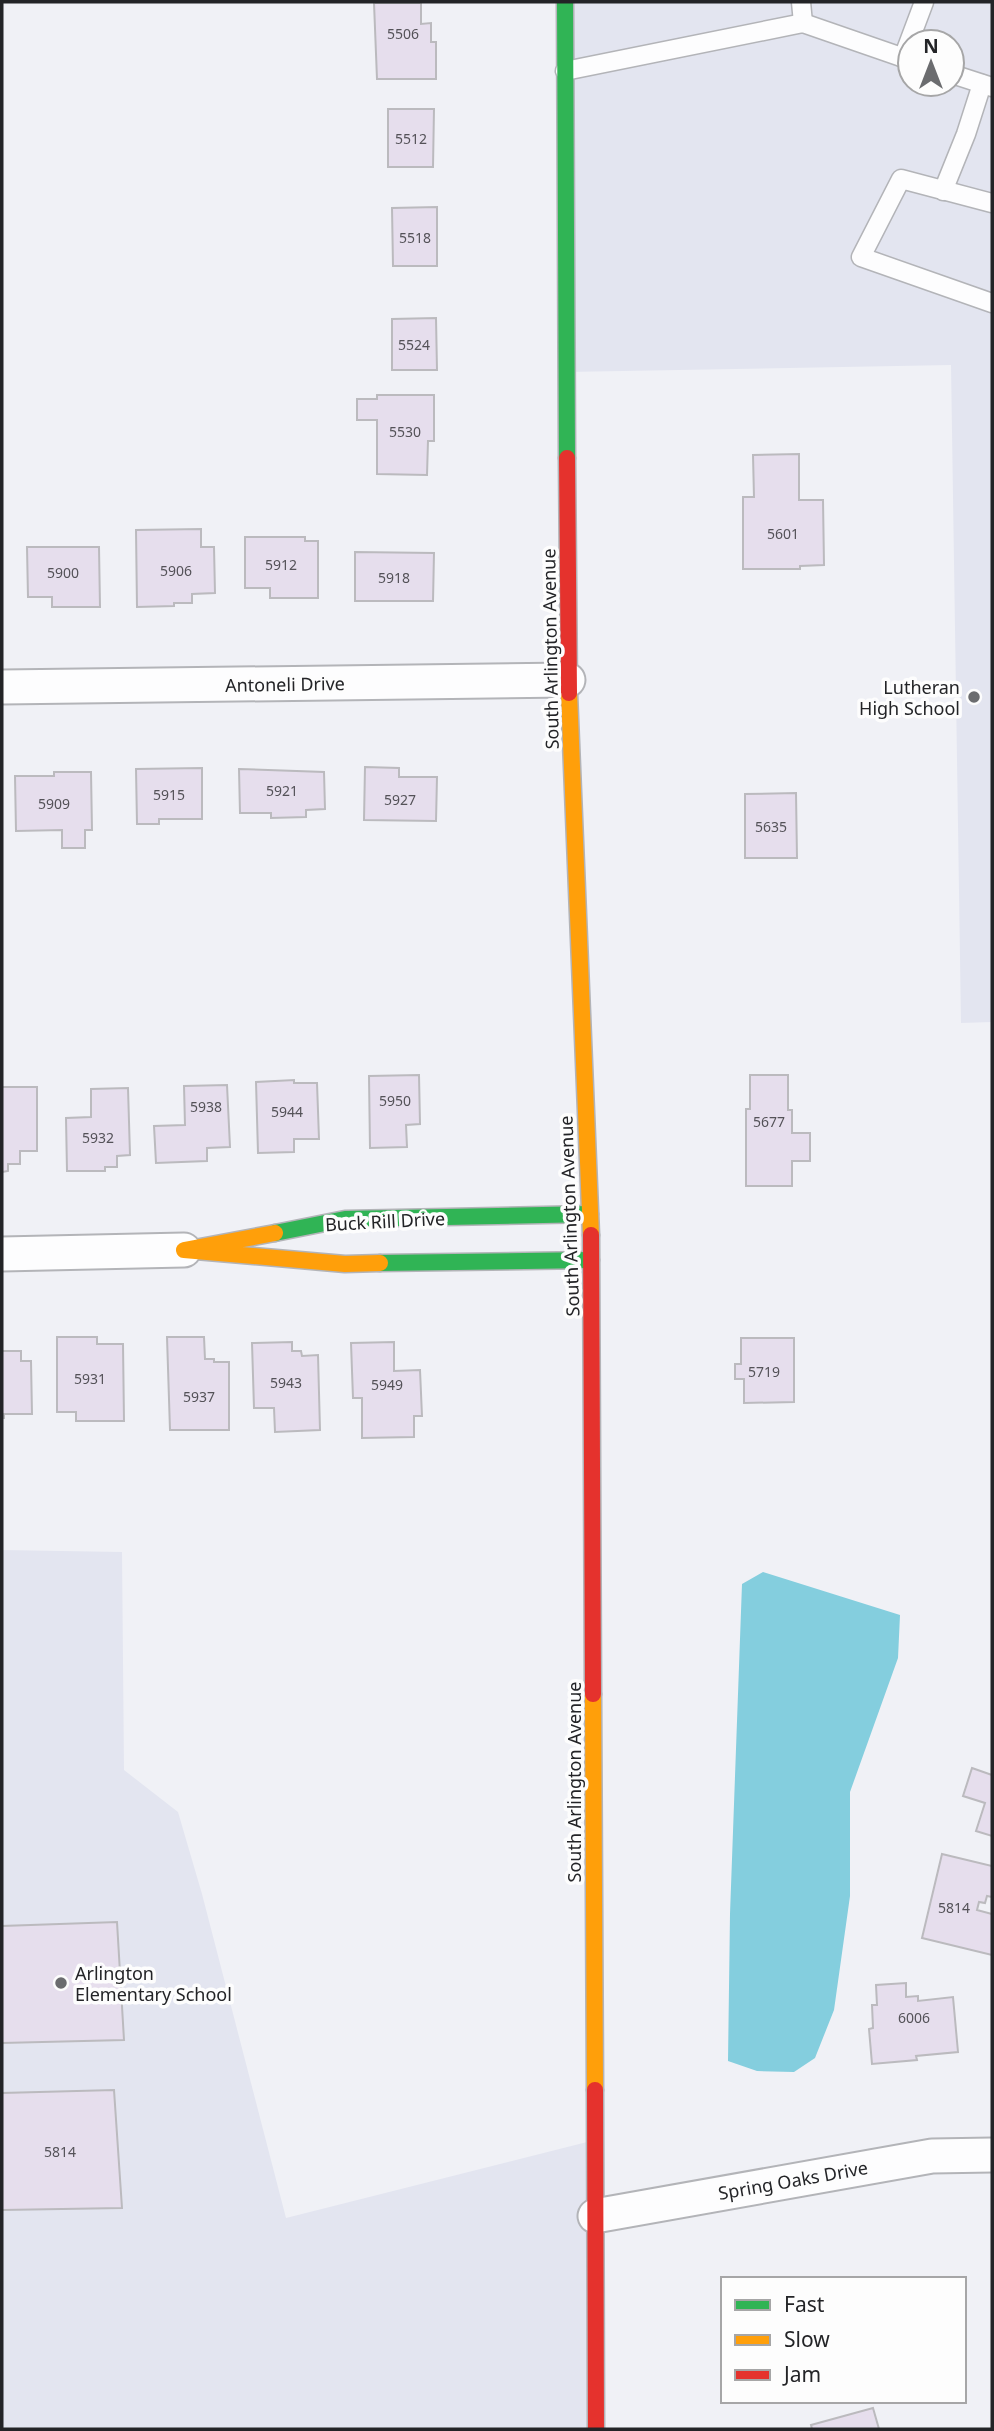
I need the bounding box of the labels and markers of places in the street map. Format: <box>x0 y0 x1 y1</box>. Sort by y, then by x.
place label: Lutheran High School <box>859 675 960 720</box>
marker: Lutheran High School <box>966 689 982 705</box>
place label: Arlington Elementary School <box>75 1961 232 2006</box>
marker: Arlington Elementary School <box>53 1975 69 1991</box>

